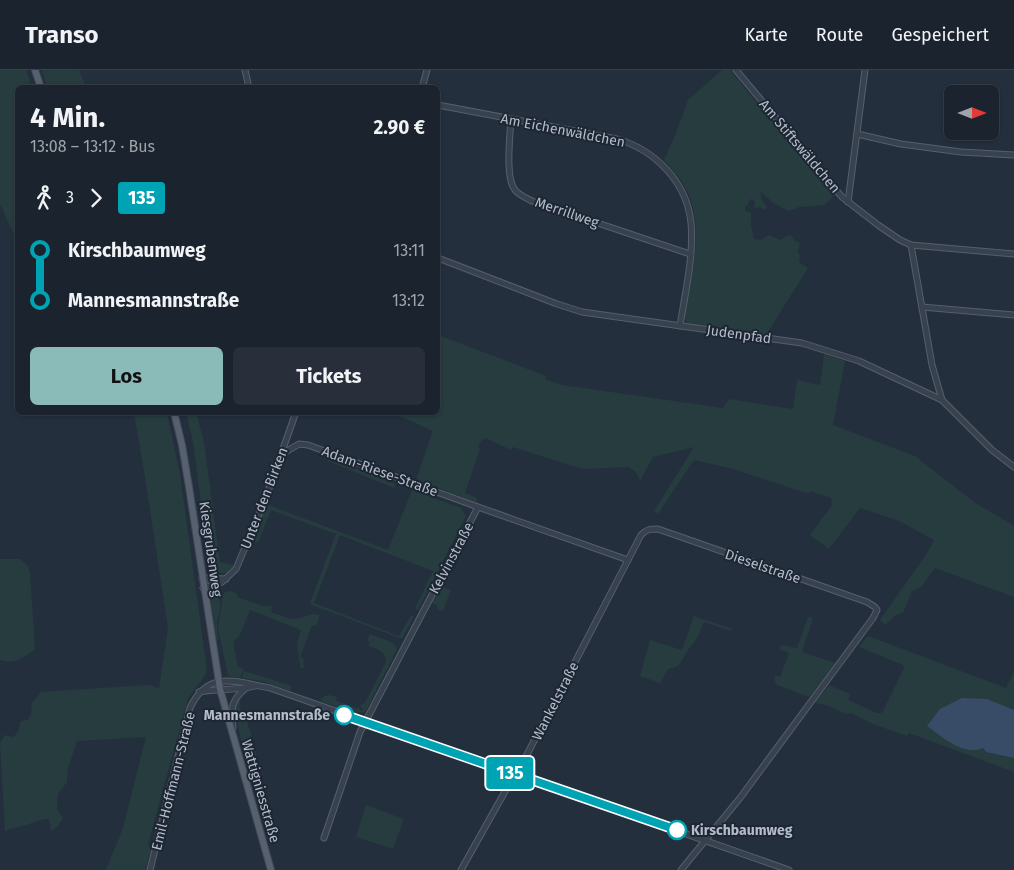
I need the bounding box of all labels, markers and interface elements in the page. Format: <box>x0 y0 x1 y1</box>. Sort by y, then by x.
text: Transo <box>25 21 99 49</box>
text: Karte <box>745 24 788 46</box>
text: Route <box>816 24 863 46</box>
text: Gespeichert <box>891 24 989 46</box>
north arrow <box>944 85 999 140</box>
map controls <box>944 85 999 140</box>
street label: Am Stiftswäldchen <box>755 96 844 197</box>
text: 4 Min. <box>30 101 105 134</box>
street label: Am Eichenwäldchen <box>499 110 627 151</box>
text: 2.90 € <box>374 116 425 139</box>
text: 13:08 – 13:12 · Bus <box>30 137 155 156</box>
icon: walk <box>30 184 58 212</box>
icon: forward <box>82 184 110 212</box>
text: 135 <box>128 187 155 209</box>
text: 3 <box>66 188 74 207</box>
street label: Merrillweg <box>533 194 602 232</box>
text: Kirschbaumweg <box>68 239 206 262</box>
text: 13:11 <box>393 241 425 260</box>
text: Mannesmannstraße <box>68 289 239 312</box>
text: 13:12 <box>392 291 425 310</box>
street label: Judenpfad <box>705 322 772 347</box>
button: Los <box>30 347 223 405</box>
button: Tickets <box>233 347 425 405</box>
street label: Adam-Riese-Straße <box>320 443 440 500</box>
street label: Unter den Birken <box>237 445 292 552</box>
street label: Kiesgrubenweg <box>195 500 226 599</box>
street label: Kelvinstraße <box>425 519 477 597</box>
street label: Dieselstraße <box>723 546 803 587</box>
street label: Wankelstraße <box>528 659 582 743</box>
marker: Mannesmannstraße <box>334 705 354 725</box>
place label: Mannesmannstraße <box>204 707 330 724</box>
street label: Emil-Hoffmann-Straße <box>148 710 199 852</box>
street label: Wattigniesstraße <box>238 738 283 845</box>
line badge: 135 <box>481 757 539 789</box>
text: 135 <box>496 762 524 784</box>
marker: Kirschbaumweg <box>667 820 687 840</box>
place label: Kirschbaumweg <box>691 822 793 839</box>

